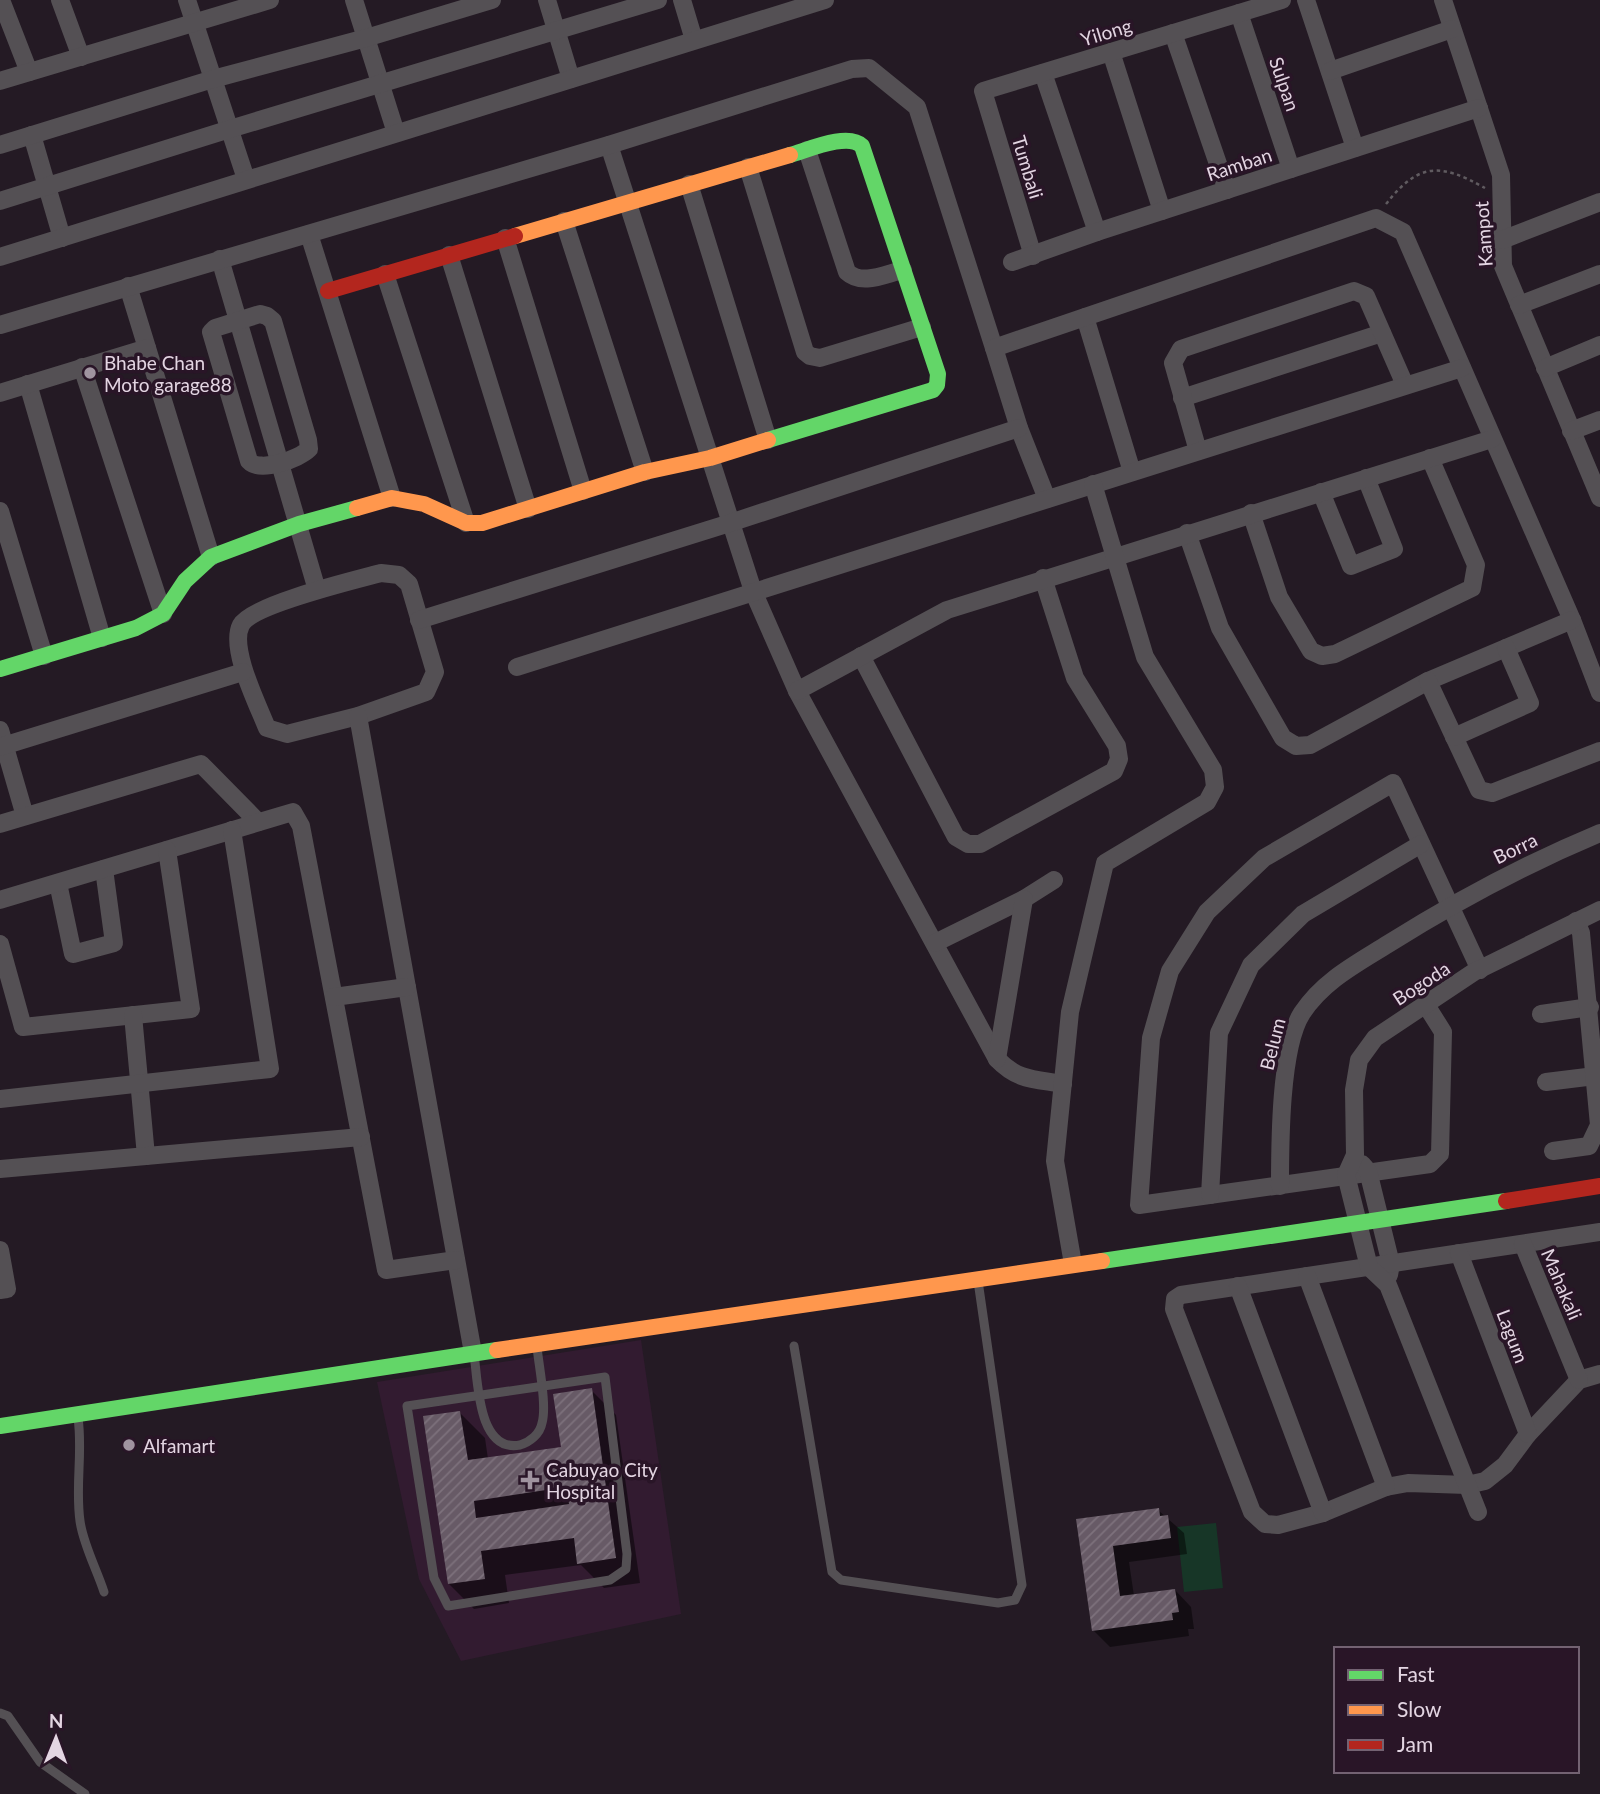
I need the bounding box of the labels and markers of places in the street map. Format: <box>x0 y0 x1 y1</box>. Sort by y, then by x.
place label: Bhabe Chan Moto garage88 <box>104 351 232 396</box>
marker: Bhabe Chan Moto garage88 <box>82 365 98 381</box>
place label: Alfamart <box>143 1434 215 1457</box>
marker: Alfamart <box>121 1437 137 1453</box>
place label: Cabuyao City Hospital <box>546 1458 658 1503</box>
marker: Cabuyao City Hospital <box>520 1470 540 1490</box>

